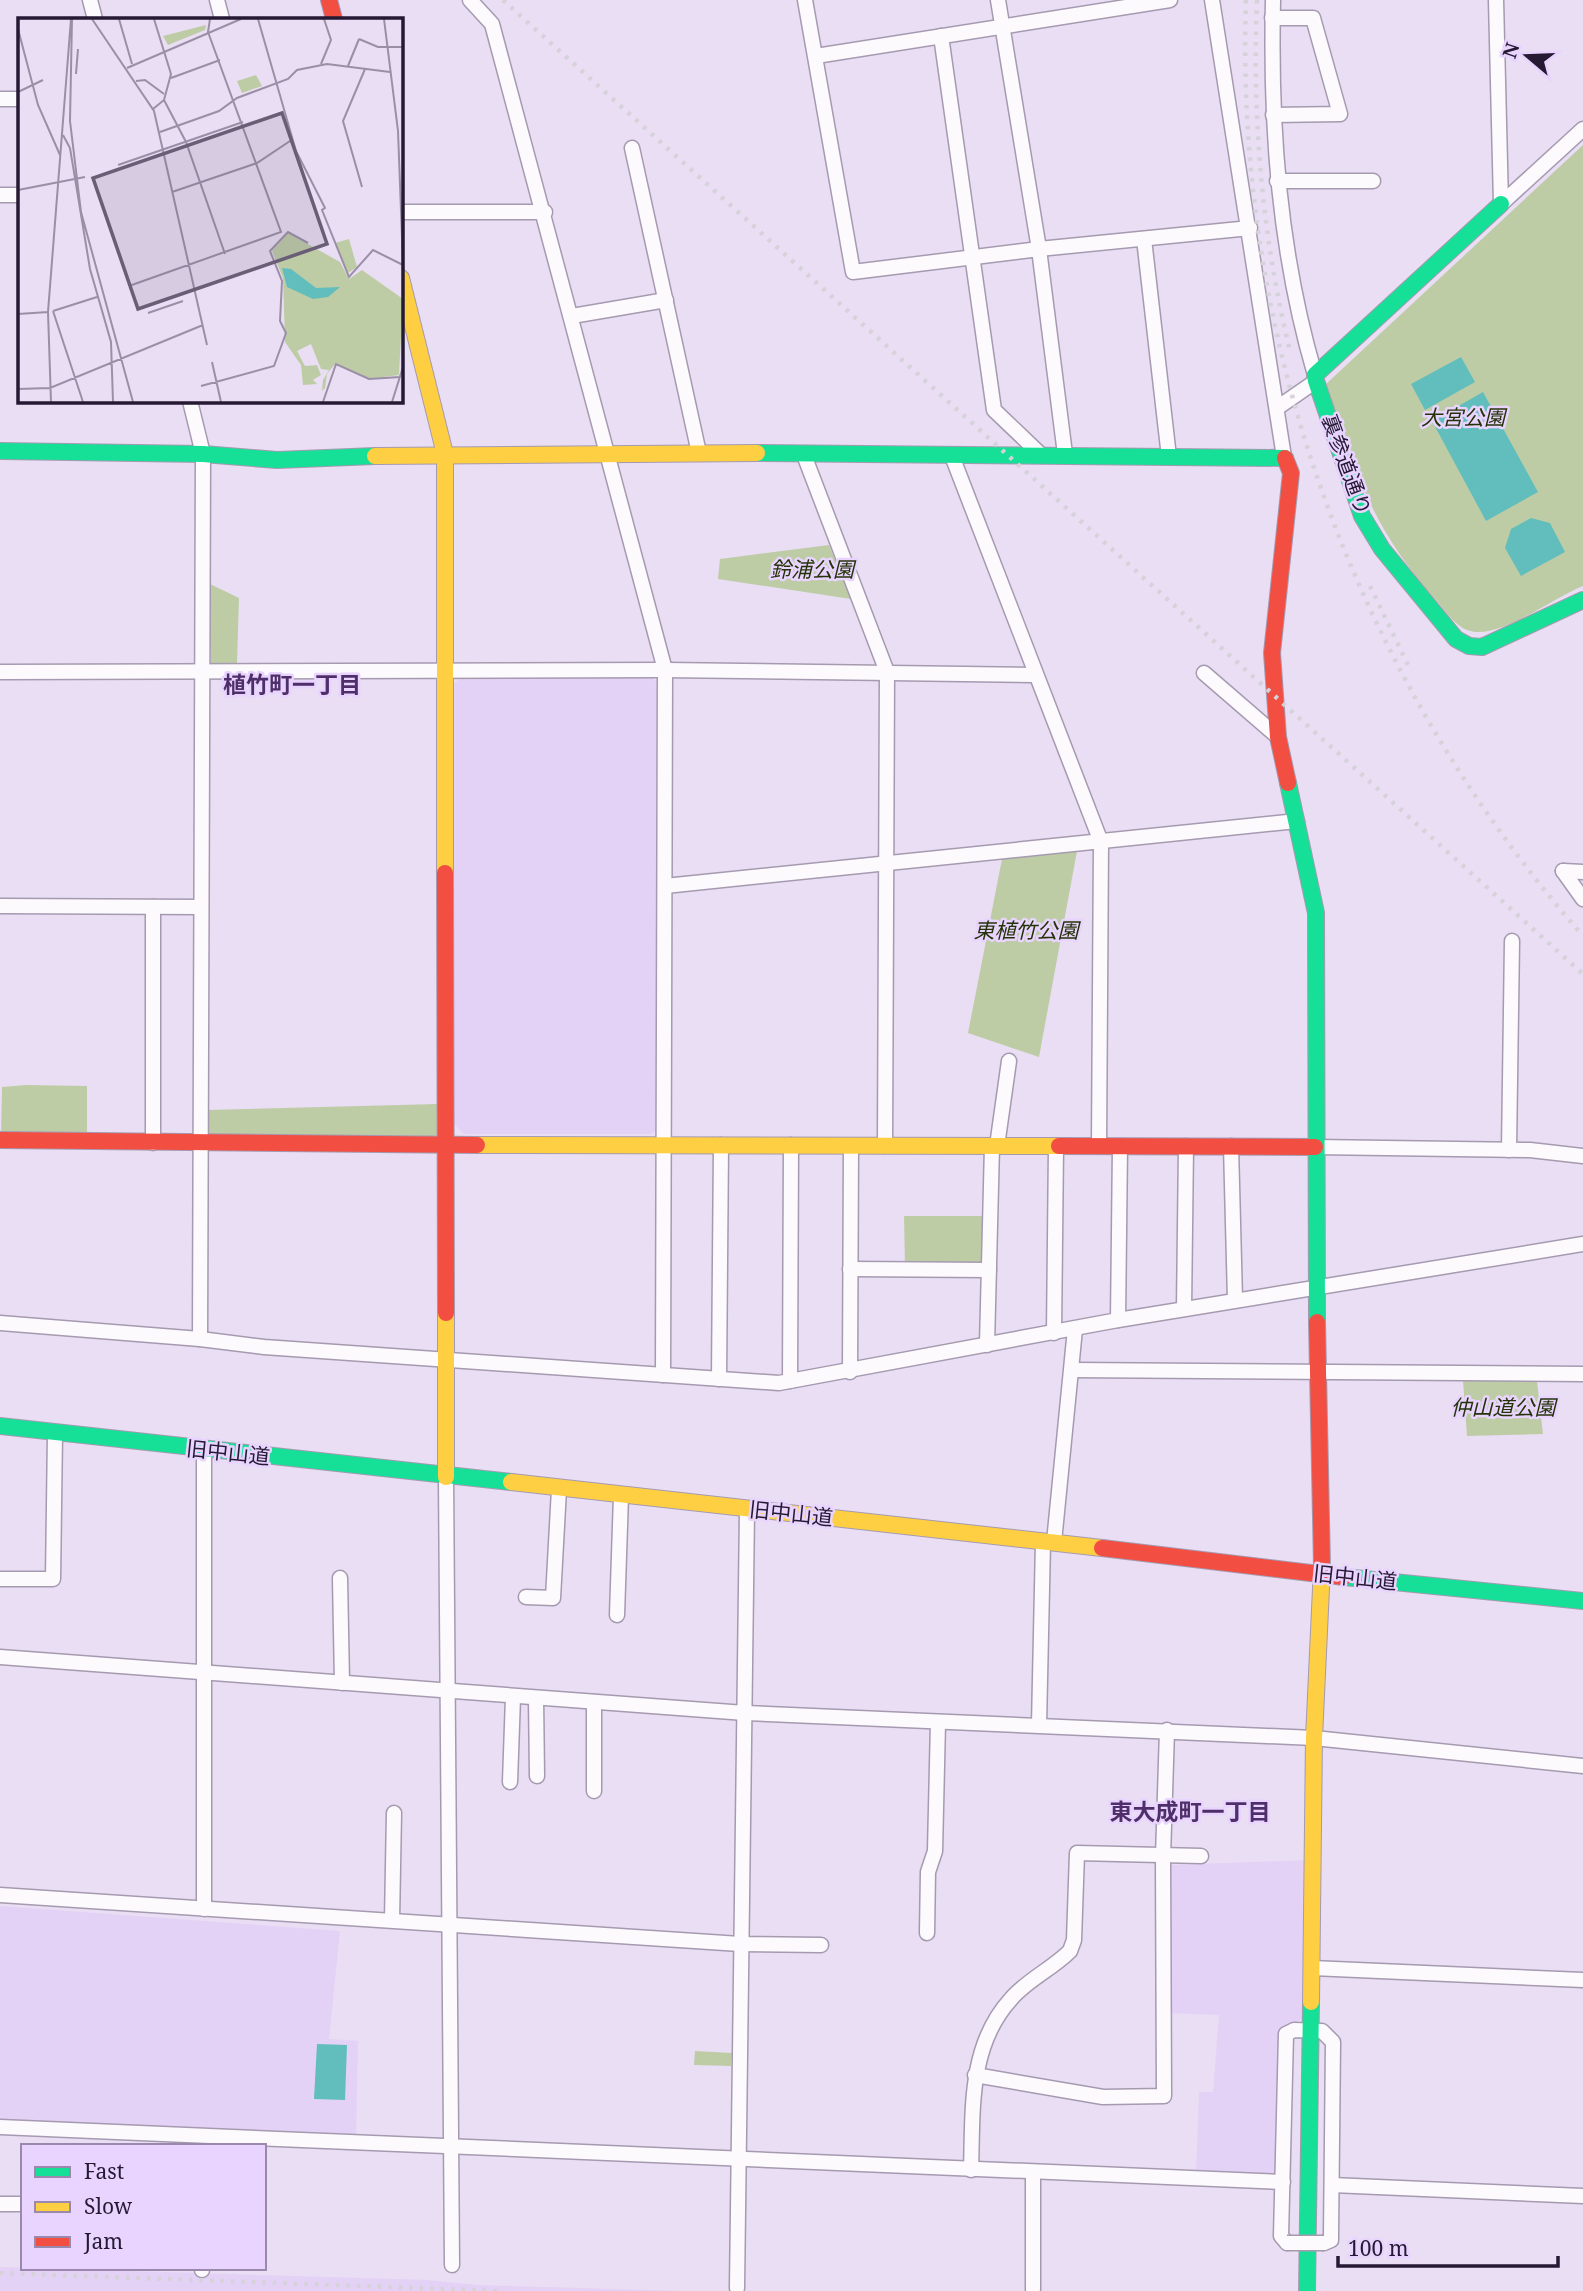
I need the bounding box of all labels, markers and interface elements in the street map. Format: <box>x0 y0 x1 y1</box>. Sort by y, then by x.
inset map <box>18 18 402 402</box>
north arrow <box>1492 21 1562 91</box>
text: N <box>1496 39 1526 62</box>
park label: 大宮公園 <box>1421 403 1508 431</box>
street label: 裏参道通り <box>1316 411 1378 519</box>
park label: 鈴浦公園 <box>770 555 857 583</box>
district label: 植竹町一丁目 <box>223 668 361 700</box>
park label: 東植竹公園 <box>974 916 1081 944</box>
park label: 仲山道公園 <box>1451 1393 1558 1421</box>
street label: 旧中山道 <box>185 1434 271 1470</box>
street label: 旧中山道 <box>748 1495 834 1531</box>
street label: 旧中山道 <box>1312 1559 1398 1595</box>
district label: 東大成町一丁目 <box>1110 1795 1271 1827</box>
legend <box>21 2144 266 2270</box>
text: Fast <box>84 2157 124 2185</box>
text: Slow <box>84 2192 133 2220</box>
scale bar <box>1338 2224 1558 2268</box>
text: Jam <box>83 2227 123 2255</box>
text: 100 m <box>1348 2234 1409 2262</box>

